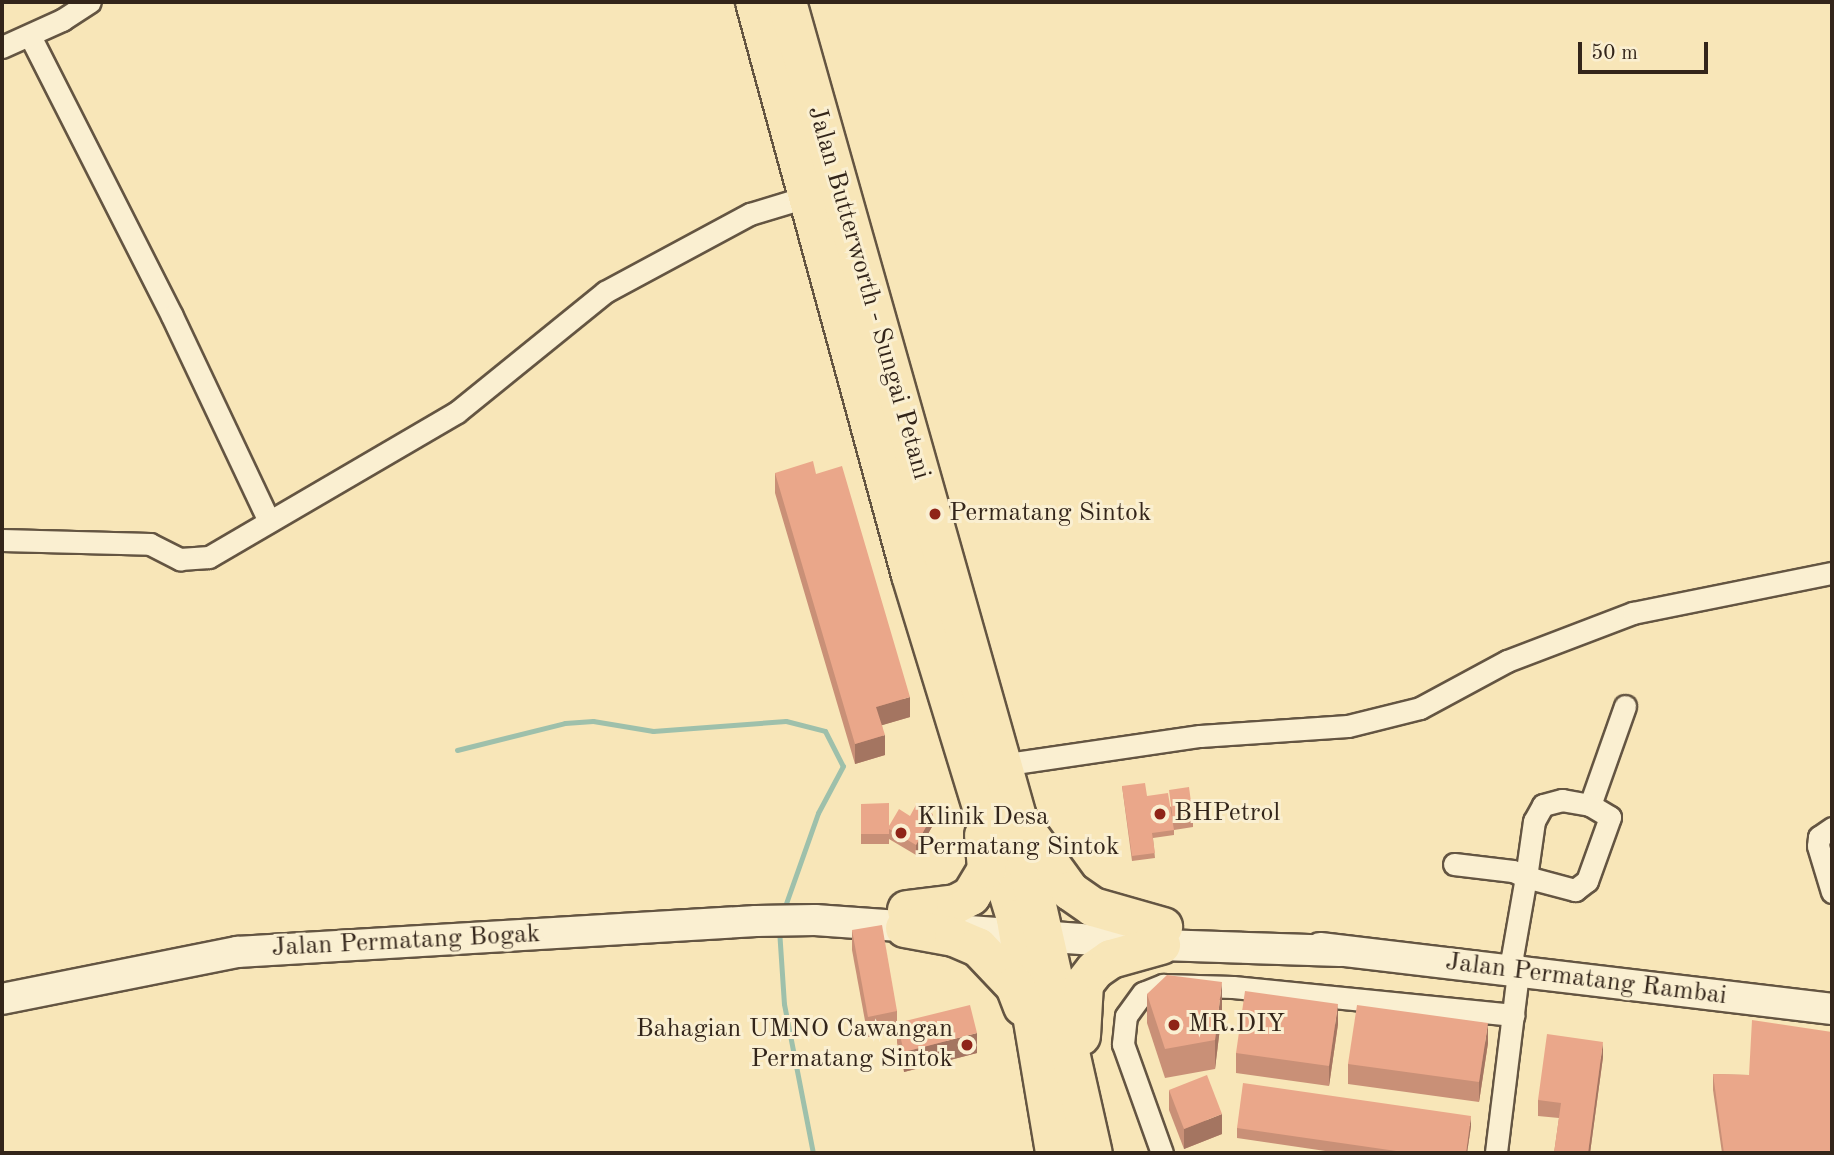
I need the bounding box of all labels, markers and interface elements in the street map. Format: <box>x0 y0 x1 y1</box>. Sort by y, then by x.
scale bar <box>1582 28 1712 72</box>
text: 50 m <box>1591 43 1638 64</box>
street label: Jalan Butterworth - Sungai Petani <box>800 103 936 483</box>
place label: Permatang Sintok <box>949 498 1151 530</box>
marker: Permatang Sintok <box>927 506 943 522</box>
place label: BHPetrol <box>1174 798 1280 830</box>
place label: Klinik Desa Permatang Sintok <box>917 802 1119 864</box>
marker: BHPetrol <box>1152 806 1168 822</box>
marker: Klinik Desa Permatang Sintok <box>891 823 911 843</box>
street label: Jalan Permatang Bogak <box>271 919 541 965</box>
street label: Jalan Permatang Rambai <box>1444 947 1728 1013</box>
place label: MR.DIY <box>1188 1009 1285 1041</box>
place label: Bahagian UMNO Cawangan Permatang Sintok <box>636 1014 953 1076</box>
marker: MR.DIY <box>1166 1017 1182 1033</box>
marker: Bahagian UMNO Cawangan Permatang Sintok <box>959 1037 975 1053</box>

